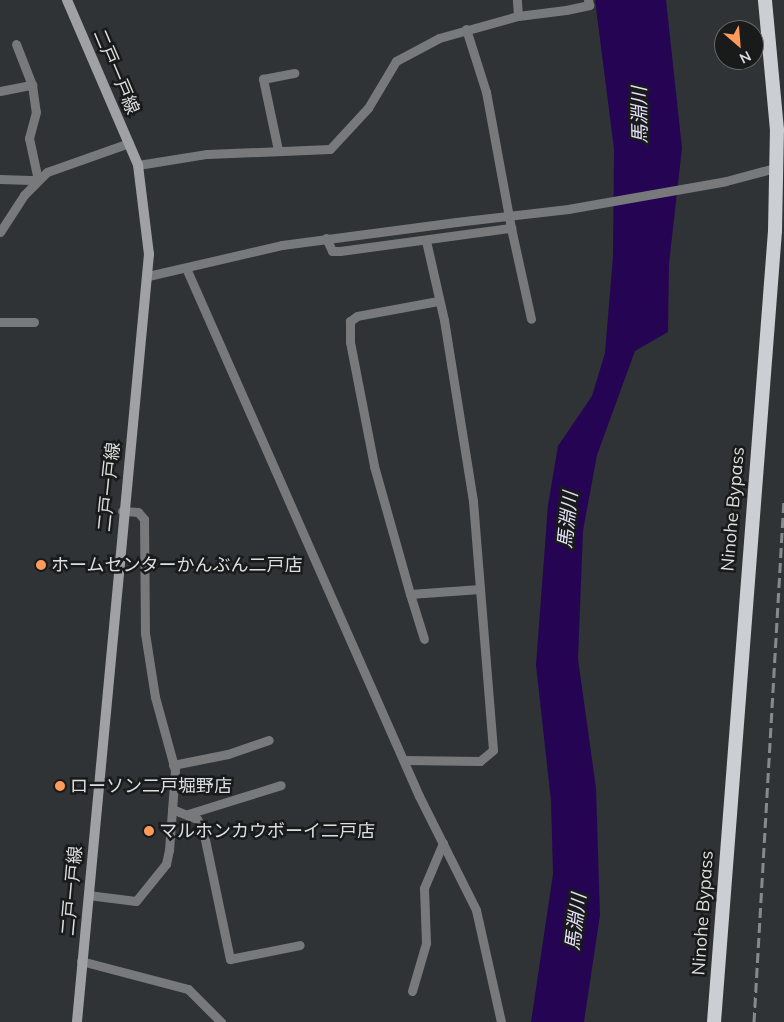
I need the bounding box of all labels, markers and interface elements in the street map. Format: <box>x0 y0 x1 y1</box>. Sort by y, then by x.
north arrow <box>714 20 764 70</box>
street label: 二戸一戸線 <box>88 26 144 118</box>
text: N <box>737 47 754 68</box>
water label: 馬淵川 <box>628 86 652 144</box>
street label: 二戸一戸線 <box>94 441 124 533</box>
street label: Ninohe Bypass <box>717 446 749 572</box>
water label: 馬淵川 <box>554 490 582 550</box>
place label: ホームセンターかんぶん二戸店 <box>51 554 303 576</box>
marker: ホームセンターかんぶん二戸店 <box>35 559 47 571</box>
place label: ローソン二戸堀野店 <box>70 775 232 797</box>
marker: ローソン二戸堀野店 <box>54 780 66 792</box>
place label: マルホンカウボーイ二戸店 <box>159 820 375 842</box>
marker: マルホンカウボーイ二戸店 <box>143 825 155 837</box>
street label: 二戸一戸線 <box>57 845 87 937</box>
street label: Ninohe Bypass <box>688 850 718 976</box>
water label: 馬淵川 <box>561 892 591 952</box>

